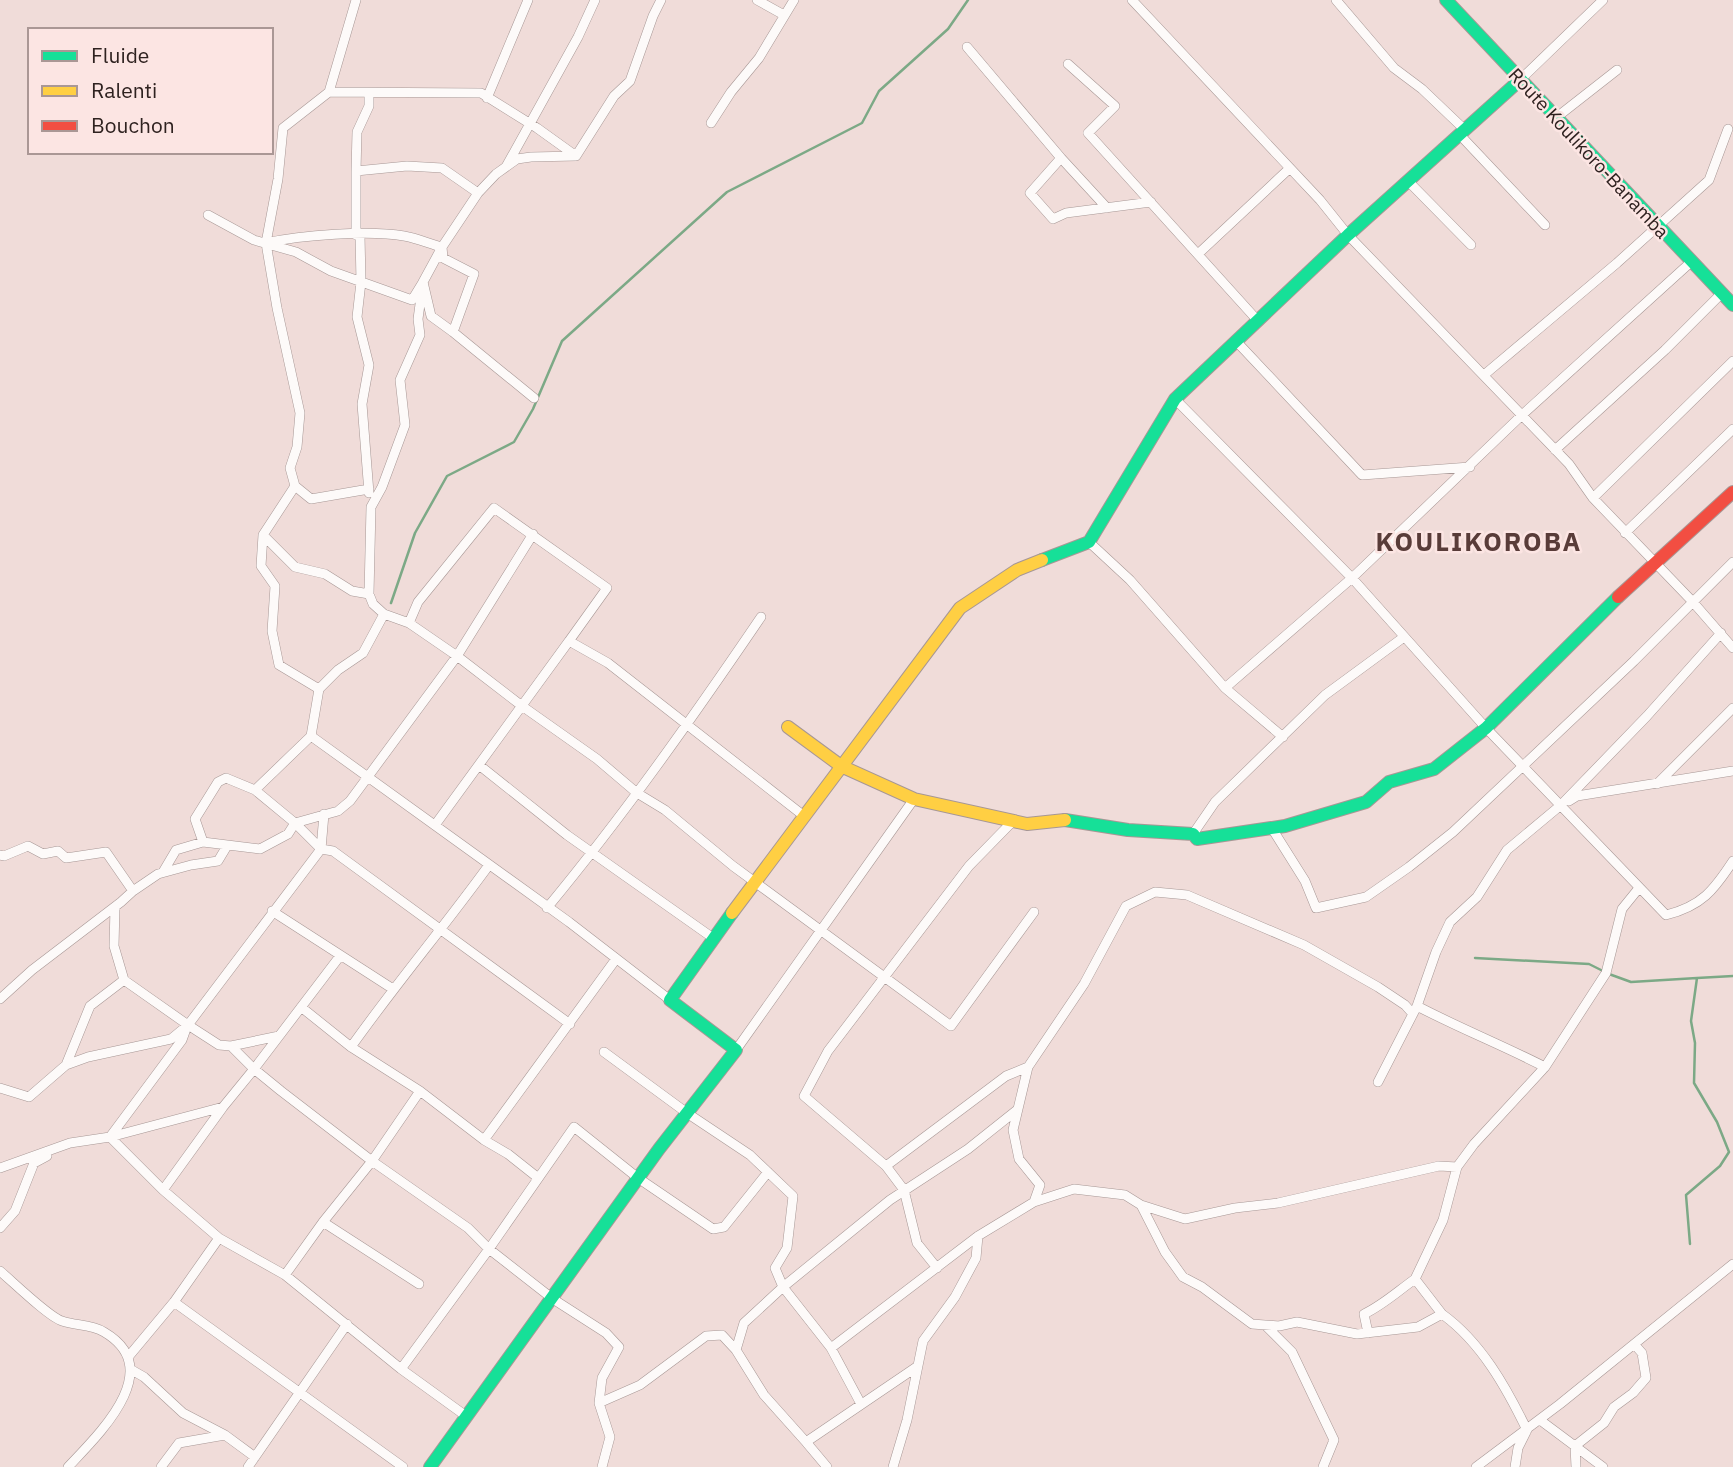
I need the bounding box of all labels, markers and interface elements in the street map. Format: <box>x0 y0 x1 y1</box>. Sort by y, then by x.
legend <box>28 28 273 154</box>
text: Fluide <box>91 41 149 69</box>
street label: Route Koulikoro-Banamba <box>1504 63 1674 243</box>
text: Ralenti <box>91 76 157 104</box>
text: Bouchon <box>91 111 175 139</box>
district label: KOULIKOROBA <box>1376 524 1582 558</box>

